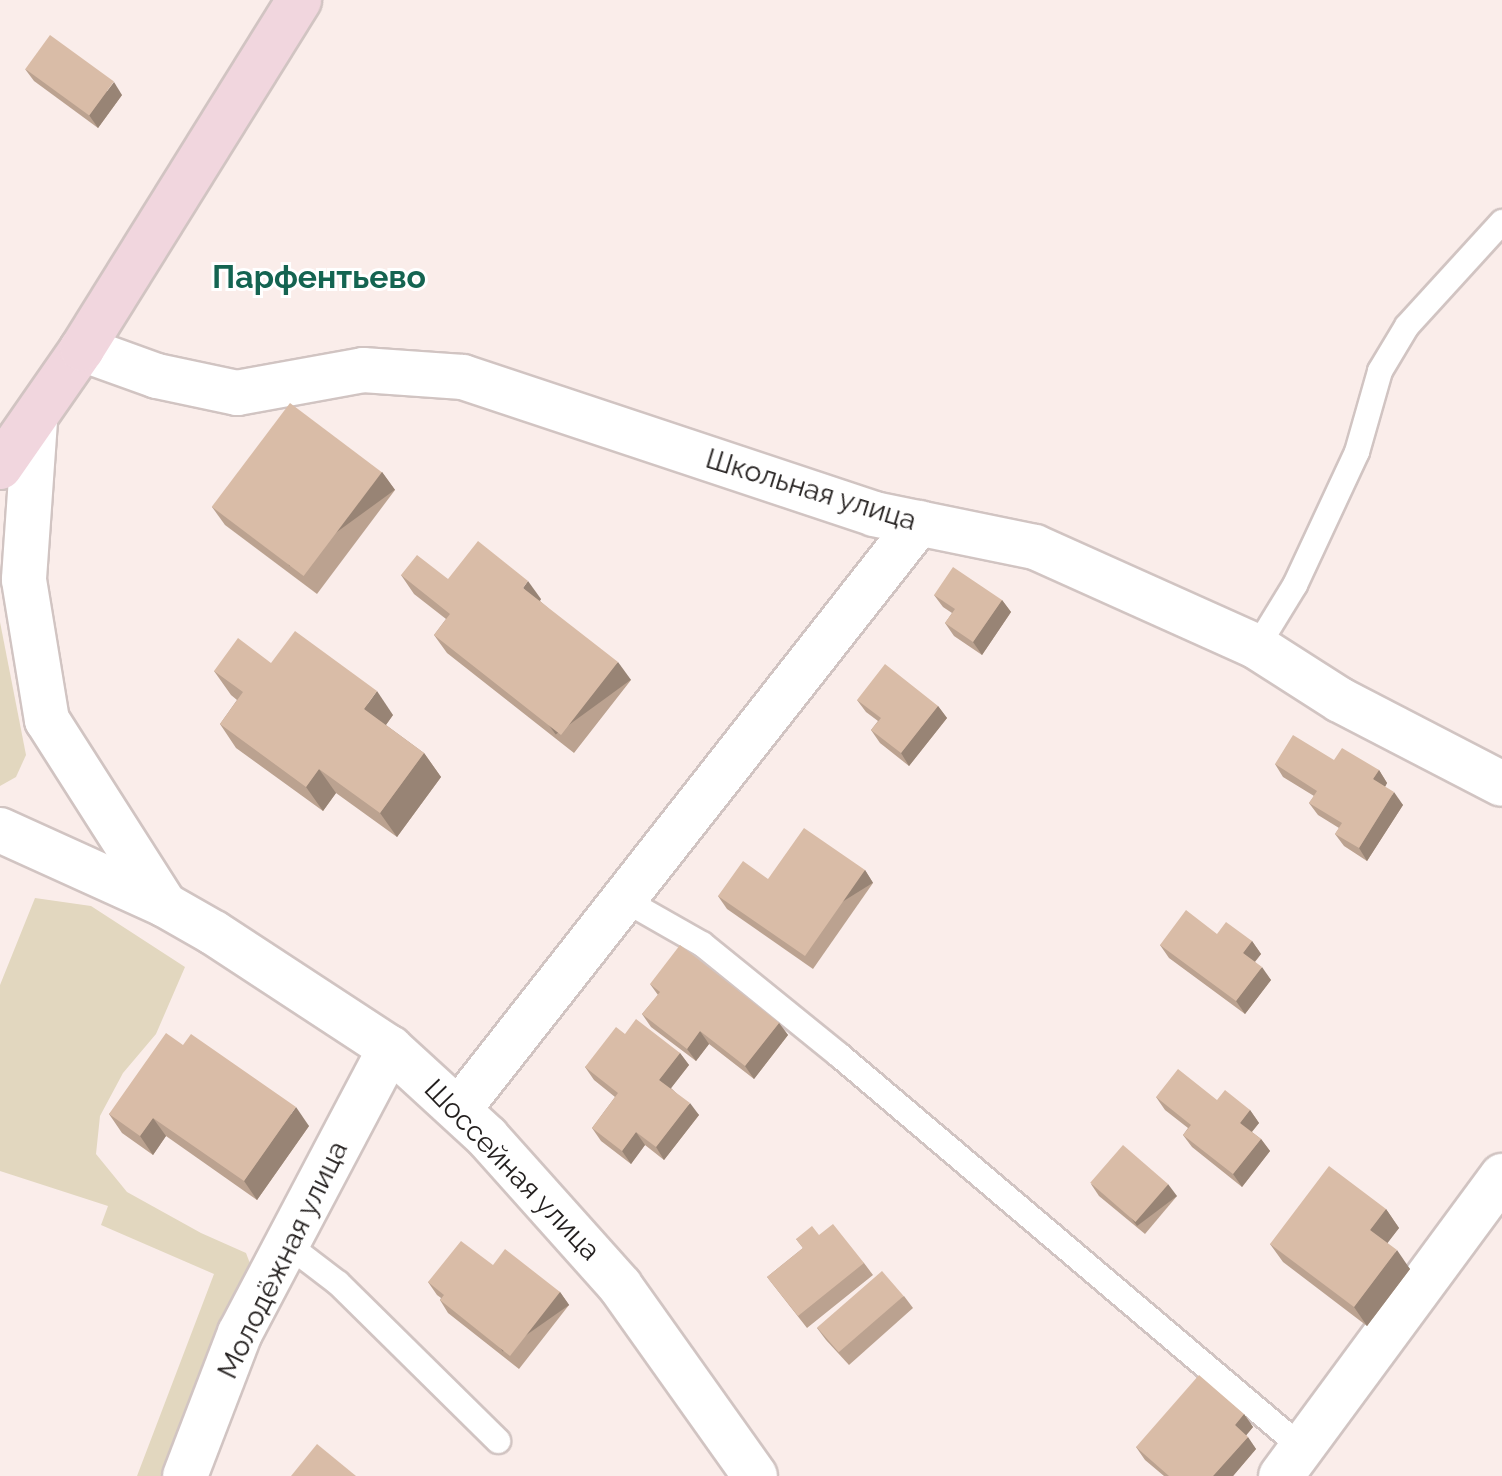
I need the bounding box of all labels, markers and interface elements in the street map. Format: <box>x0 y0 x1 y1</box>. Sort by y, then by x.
district label: Парфентьево <box>212 258 426 296</box>
street label: Школьная улица <box>701 442 921 538</box>
street label: Шоссейная улица <box>417 1072 607 1268</box>
street label: Молодёжная улица <box>211 1135 355 1385</box>

